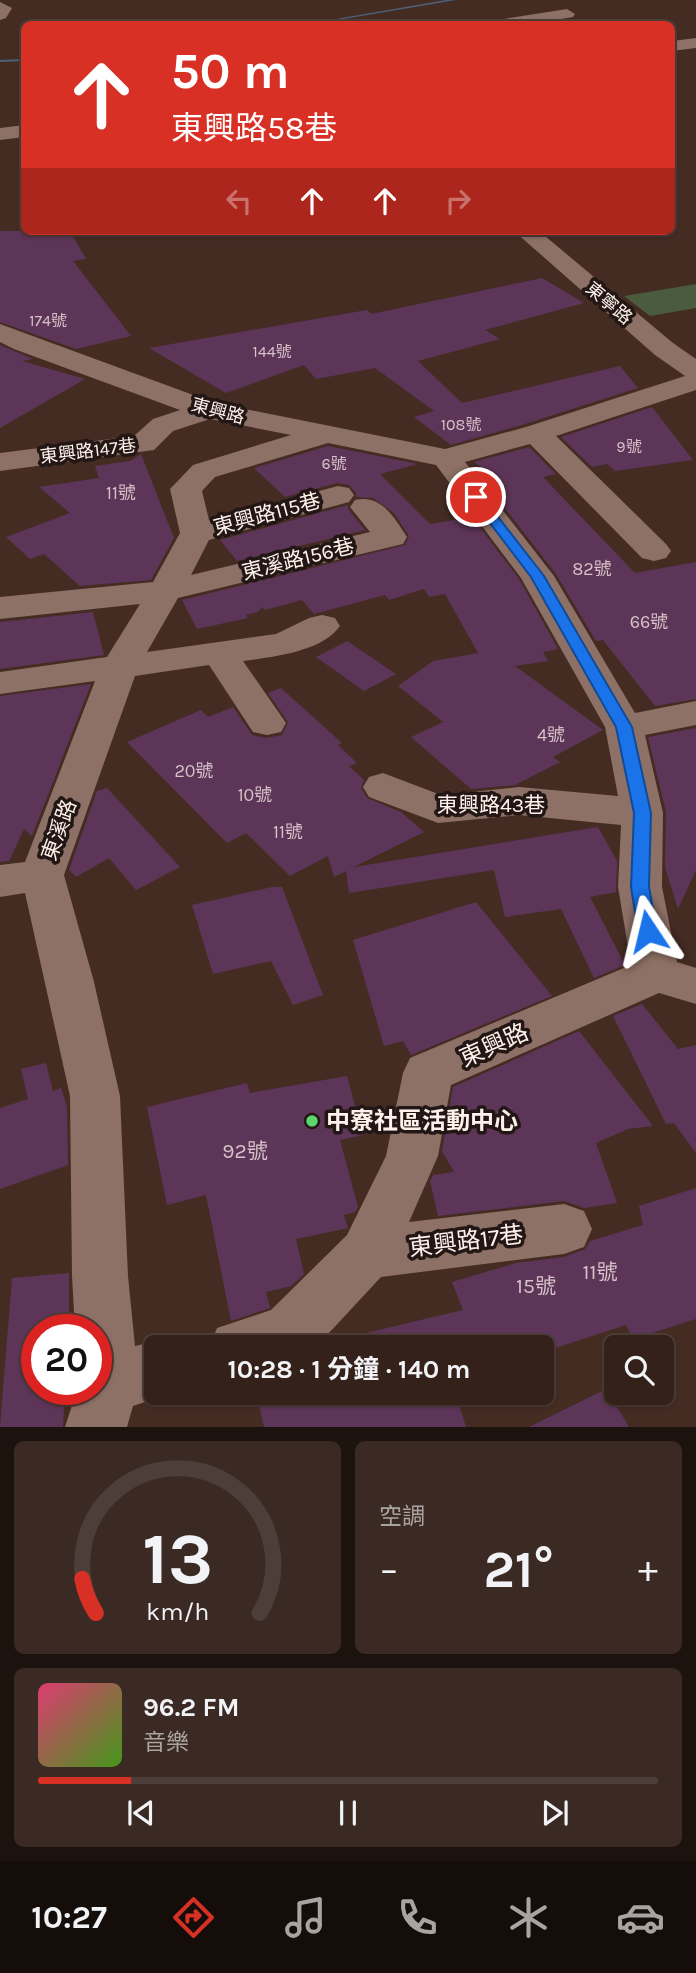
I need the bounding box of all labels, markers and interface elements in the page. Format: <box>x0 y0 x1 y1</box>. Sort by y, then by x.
text: 50 m <box>171 43 289 100</box>
icon: ahead <box>56 49 147 140</box>
text: 東興路58巷 <box>171 110 337 147</box>
icon: left <box>220 182 258 220</box>
icon: ahead <box>293 182 331 220</box>
icon: ahead <box>366 182 404 220</box>
icon: right <box>439 182 477 220</box>
street label: 東寧路 <box>581 277 637 329</box>
house number: 174號 <box>29 311 67 330</box>
house number: 144號 <box>252 342 292 361</box>
street label: 東興路 <box>189 393 247 429</box>
house number: 108號 <box>441 415 481 434</box>
street label: 東興路147巷 <box>39 434 137 468</box>
house number: 9號 <box>616 437 642 456</box>
house number: 6號 <box>321 454 347 473</box>
pin <box>446 467 506 527</box>
icon: arrive <box>457 478 495 516</box>
house number: 11號 <box>106 482 136 504</box>
street label: 東興路115巷 <box>211 488 323 540</box>
street label: 東溪路156巷 <box>239 533 357 585</box>
house number: 82號 <box>572 558 612 580</box>
house number: 66號 <box>630 611 668 633</box>
house number: 4號 <box>537 724 565 746</box>
house number: 20號 <box>174 760 214 782</box>
house number: 10號 <box>238 784 272 806</box>
street label: 東興路43巷 <box>437 793 545 817</box>
street label: 東溪路 <box>37 796 81 864</box>
house number: 11號 <box>273 821 303 843</box>
position arrow <box>611 894 685 968</box>
street label: 東興路 <box>455 1018 533 1072</box>
place label: 中寮社區活動中心 <box>326 1107 518 1135</box>
marker: 中寮社區活動中心 <box>304 1113 320 1129</box>
house number: 92號 <box>222 1139 268 1163</box>
street label: 東興路17巷 <box>407 1220 525 1262</box>
house number: 11號 <box>583 1260 617 1284</box>
house number: 15號 <box>516 1274 556 1298</box>
speed limit sign: 20 <box>21 1314 112 1405</box>
map controls <box>604 1335 674 1405</box>
button: search <box>604 1335 674 1405</box>
text: 10:28 · 1 分鐘 · 140 m <box>227 1354 471 1385</box>
text: 空調 <box>379 1503 425 1530</box>
text: 13 <box>142 1517 213 1602</box>
text: 21° <box>483 1539 554 1600</box>
text: − <box>379 1547 399 1592</box>
text: + <box>638 1547 658 1592</box>
text: km/h <box>146 1597 209 1626</box>
text: 96.2 FM <box>143 1692 240 1723</box>
text: 音樂 <box>143 1729 189 1756</box>
icon: previous <box>122 1794 160 1832</box>
icon: pause <box>329 1794 367 1832</box>
icon: next <box>536 1794 574 1832</box>
icon: directions <box>169 1893 218 1942</box>
icon: music <box>281 1893 330 1942</box>
icon: phone <box>393 1893 442 1942</box>
icon: climate <box>504 1893 553 1942</box>
icon: car <box>616 1893 665 1942</box>
text: 10:27 <box>31 1899 107 1936</box>

